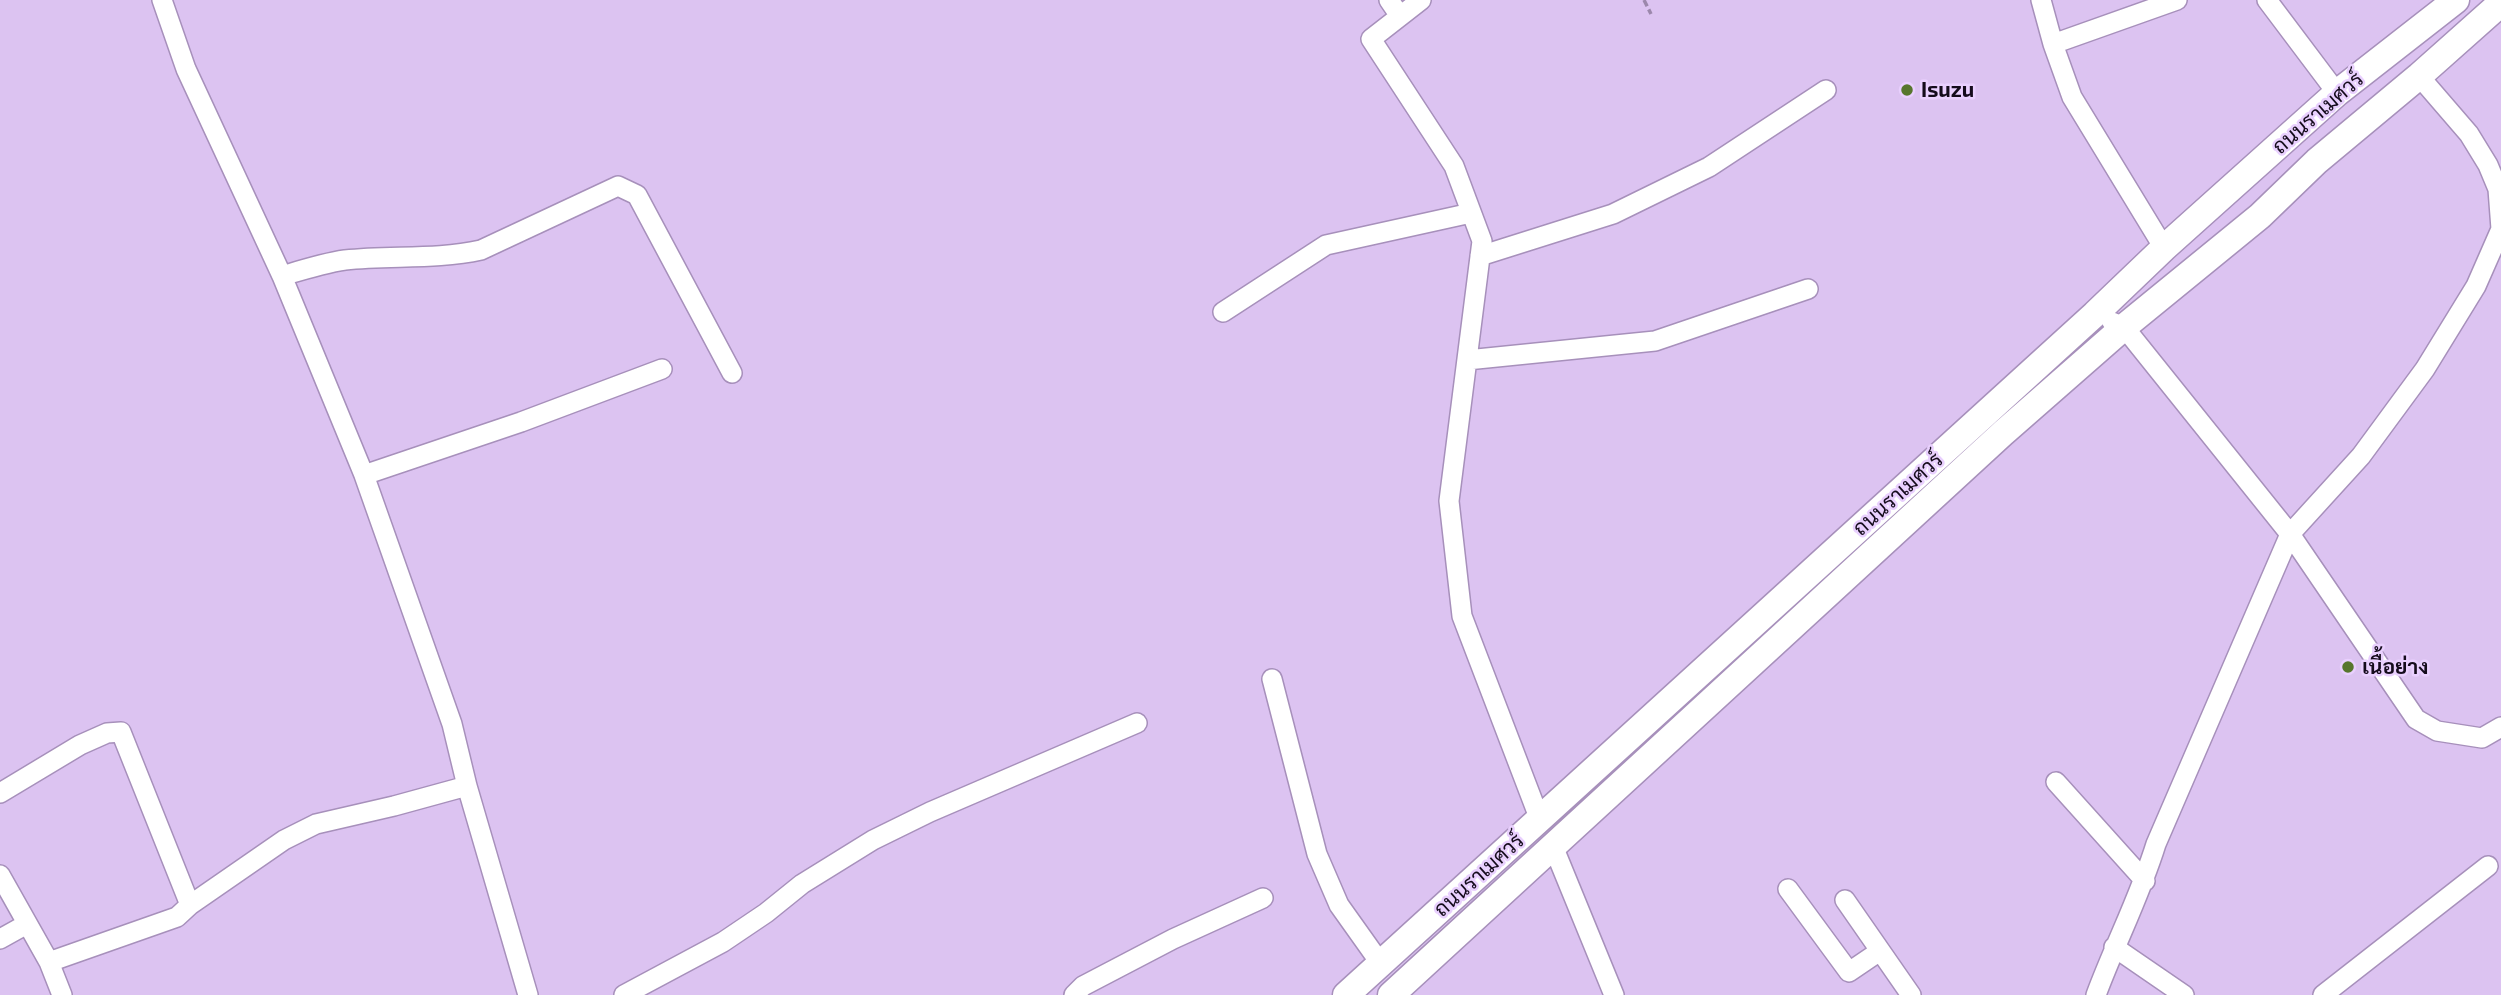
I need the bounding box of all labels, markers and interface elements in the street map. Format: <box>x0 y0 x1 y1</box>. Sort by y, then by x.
street label: ถนนราเมศวร์ <box>2267 67 2369 159</box>
place label: Isuzu <box>1921 77 1974 103</box>
marker: Isuzu <box>1899 82 1915 98</box>
street label: ถนนราเมศวร์ <box>1848 447 1948 541</box>
place label: เนื้อย่าง <box>2362 654 2428 680</box>
marker: เนื้อย่าง <box>2340 659 2356 675</box>
street label: ถนนราเมศวร์ <box>1429 828 1529 922</box>

